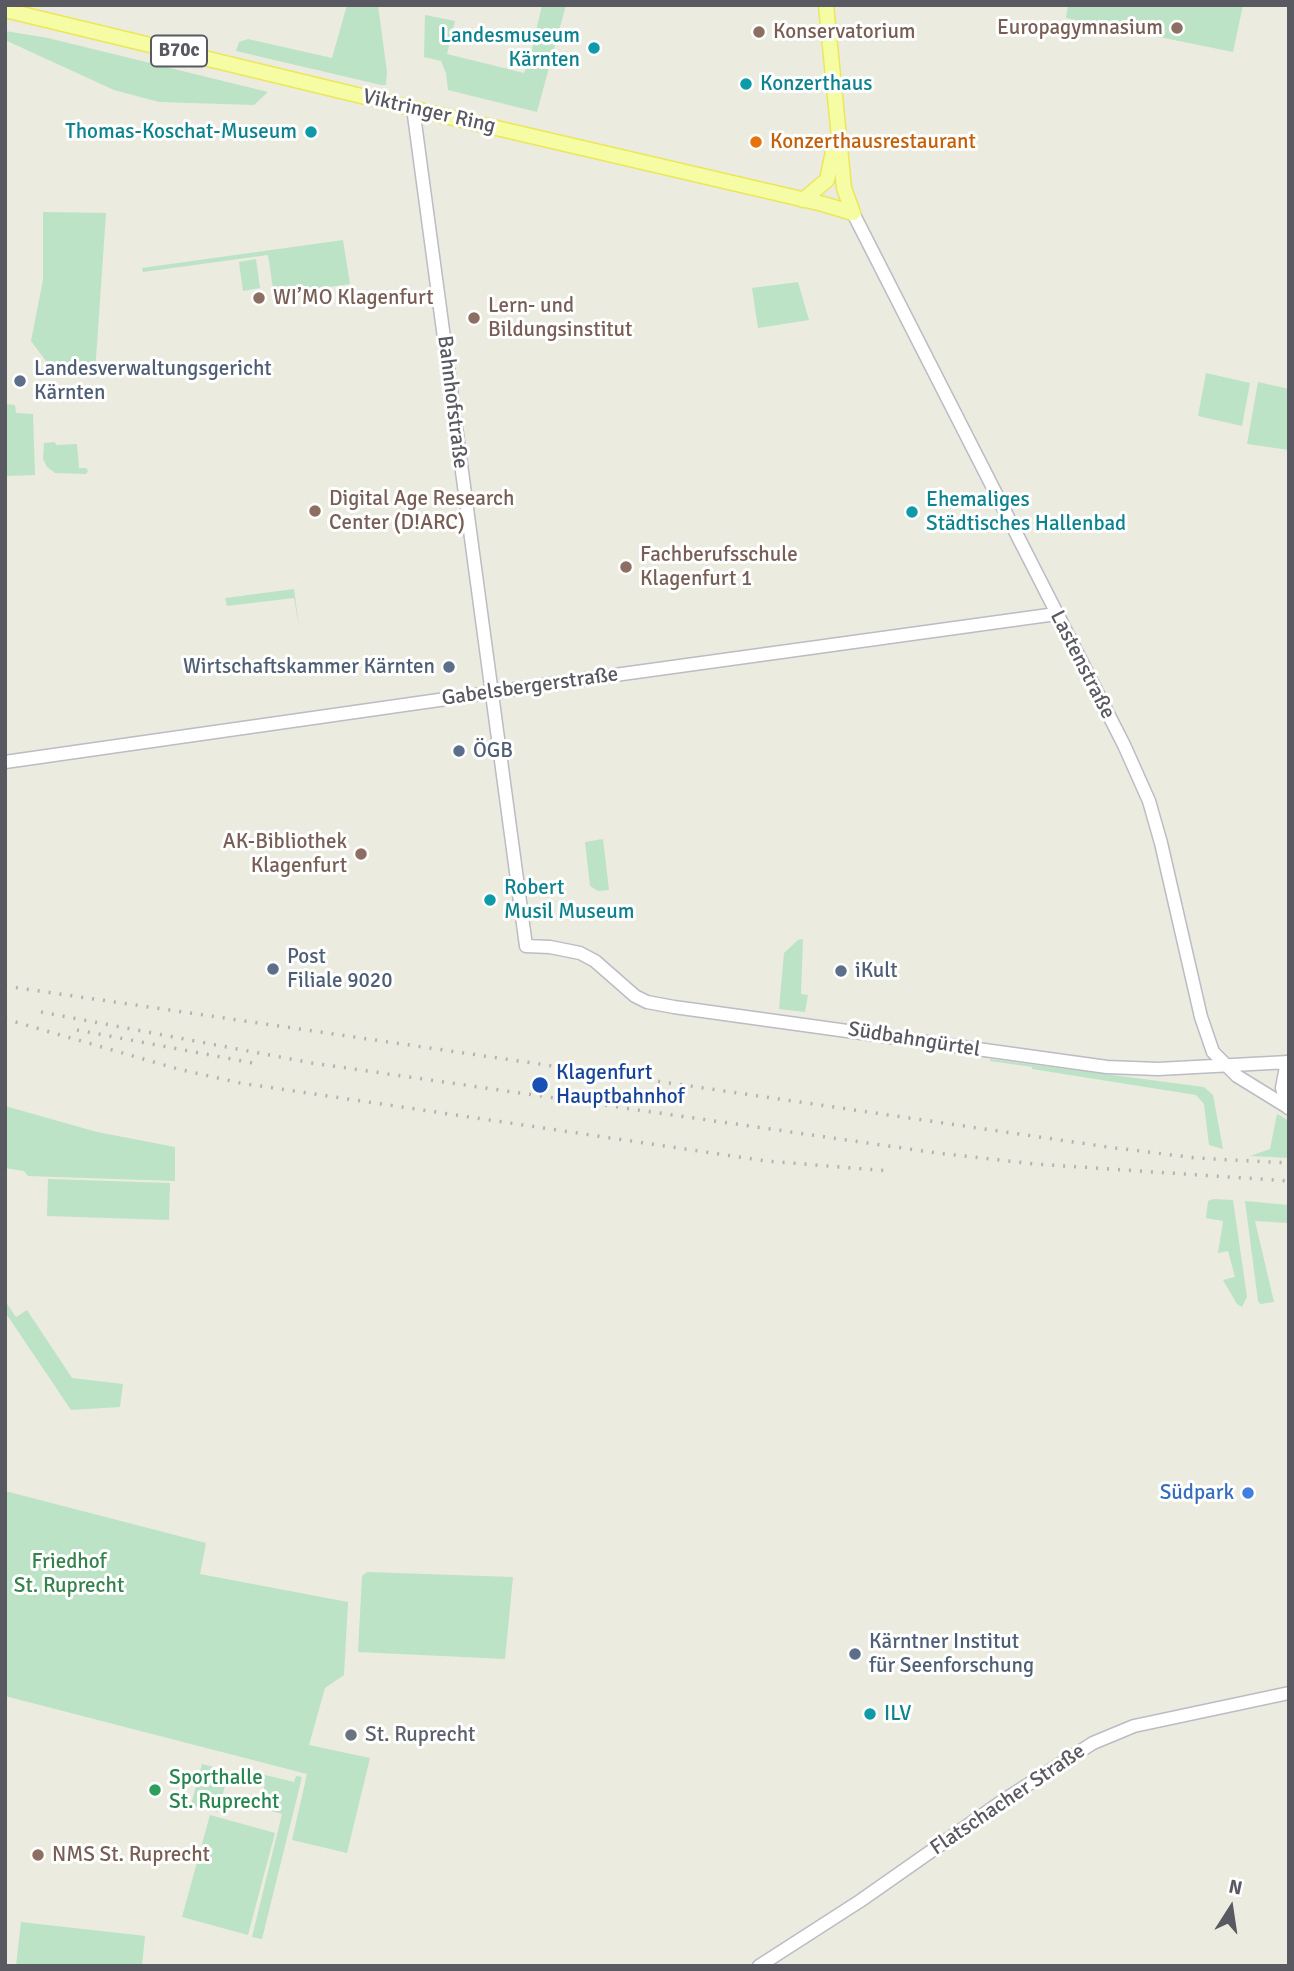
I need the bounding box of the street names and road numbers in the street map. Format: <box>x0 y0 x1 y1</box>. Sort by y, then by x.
road number: B70c <box>151 36 207 66</box>
street label: Viktringer Ring <box>360 84 498 140</box>
street label: Bahnhofstraße <box>431 334 473 470</box>
street label: Lastenstraße <box>1044 607 1120 723</box>
street label: Gabelsbergerstraße <box>440 662 620 712</box>
street label: Südbahngürtel <box>846 1017 982 1063</box>
street label: Flatschacher Straße <box>926 1739 1090 1861</box>

